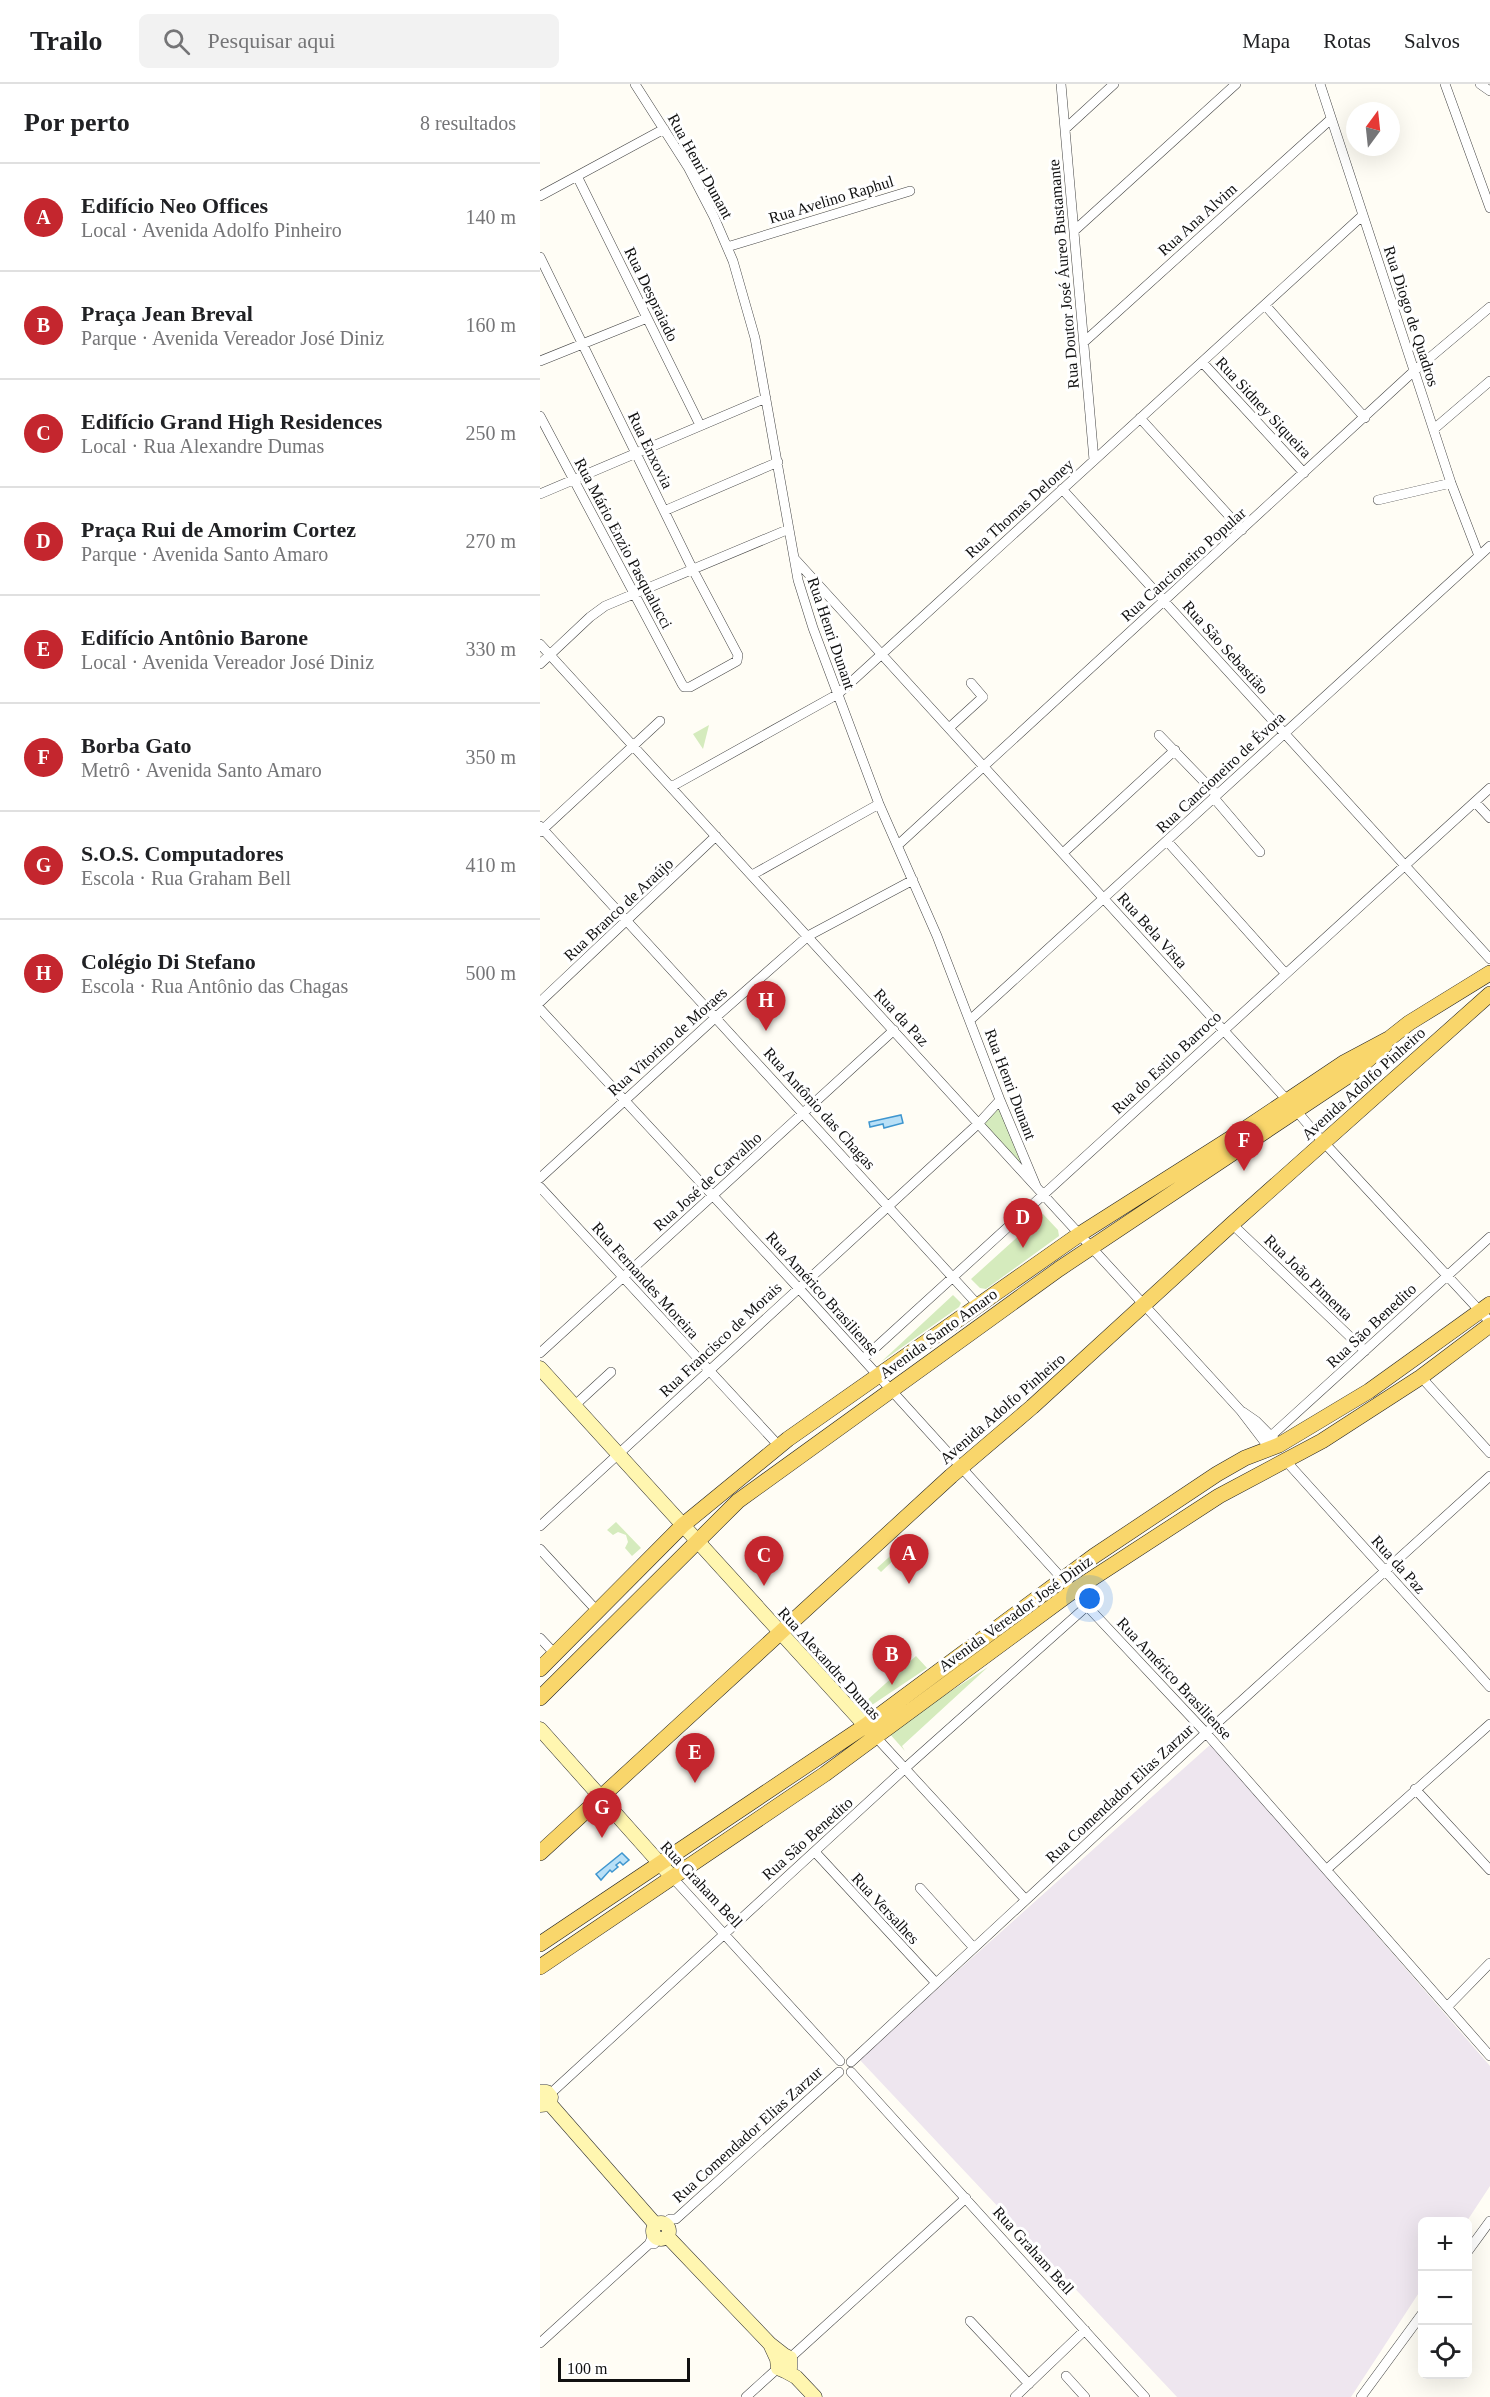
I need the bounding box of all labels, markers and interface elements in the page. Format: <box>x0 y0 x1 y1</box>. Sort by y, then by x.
search box <box>139 14 559 68</box>
text: Trailo <box>30 25 103 56</box>
icon: search <box>160 25 193 58</box>
text: Pesquisar aqui <box>208 28 335 53</box>
text: Mapa <box>1242 29 1290 53</box>
text: Rotas <box>1323 29 1371 53</box>
text: Salvos <box>1404 29 1460 53</box>
north arrow <box>1346 102 1400 156</box>
text: Por perto <box>24 108 130 137</box>
street label: Rua Henri Dunant <box>665 111 737 222</box>
text: 8 resultados <box>420 112 516 134</box>
street label: Rua Doutor José Áureo Bustamante <box>1044 159 1082 389</box>
street label: Rua Avelino Raphul <box>767 172 896 227</box>
street label: Rua Ana Alvim <box>1155 179 1240 259</box>
text: Edifício Neo Offices <box>81 193 268 218</box>
text: A <box>36 206 51 228</box>
text: 140 m <box>465 206 516 228</box>
text: Local · Avenida Adolfo Pinheiro <box>81 219 342 241</box>
street label: Rua Despraiado <box>621 244 682 345</box>
street label: Rua Diogo de Quadros <box>1380 244 1442 389</box>
text: Praça Jean Breval <box>81 301 253 326</box>
text: B <box>37 314 50 336</box>
text: 160 m <box>465 314 516 336</box>
text: Parque · Avenida Vereador José Diniz <box>81 327 384 349</box>
street label: Rua Sidney Siqueira <box>1212 353 1315 462</box>
text: Edifício Grand High Residences <box>81 409 382 434</box>
street label: Rua Enxovia <box>625 409 676 491</box>
text: C <box>36 422 51 444</box>
text: 250 m <box>465 422 516 444</box>
text: Local · Rua Alexandre Dumas <box>81 435 324 457</box>
street label: Rua Mário Enzio Pasqualucci <box>570 455 676 632</box>
street label: Rua Thomas Deloney <box>962 455 1077 562</box>
street label: Rua Cancioneiro Popular <box>1118 503 1250 626</box>
text: Praça Rui de Amorim Cortez <box>81 517 356 542</box>
text: D <box>36 530 51 552</box>
text: 270 m <box>465 530 516 552</box>
text: Parque · Avenida Santo Amaro <box>81 543 328 565</box>
street label: Rua Henri Dunant <box>804 575 859 692</box>
street label: Rua São Sebastião <box>1179 597 1272 697</box>
text: Edifício Antônio Barone <box>81 625 308 650</box>
text: E <box>37 638 50 660</box>
text: 330 m <box>465 638 516 660</box>
text: Local · Avenida Vereador José Diniz <box>81 651 374 673</box>
street label: Rua Cancioneiro de Évora <box>1152 708 1288 836</box>
text: Borba Gato <box>81 733 192 758</box>
text: F <box>37 746 50 768</box>
text: 350 m <box>465 746 516 768</box>
text: Metrô · Avenida Santo Amaro <box>81 759 322 781</box>
text: S.O.S. Computadores <box>81 841 284 866</box>
text: G <box>36 854 51 876</box>
text: 410 m <box>465 854 516 876</box>
street label: Rua Branco de Araújo <box>560 855 677 965</box>
text: Escola · Rua Graham Bell <box>81 867 291 889</box>
street label: Rua Bela Vista <box>1114 889 1191 972</box>
text: Colégio Di Stefano <box>81 949 256 974</box>
text: H <box>36 962 51 984</box>
text: 500 m <box>465 962 516 984</box>
text: Escola · Rua Antônio das Chagas <box>81 975 348 997</box>
pin: H <box>746 982 786 1031</box>
street label: Rua Vitorino de Moraes <box>604 984 730 1099</box>
street label: Rua da Paz <box>871 985 932 1049</box>
street label: Rua do Estilo Barroco <box>1108 1008 1224 1117</box>
street label: Avenida Adolfo Pinheiro <box>1298 1024 1428 1143</box>
street label: Rua Henri Dunant <box>982 1026 1040 1142</box>
street label: Rua Antônio das Chagas <box>760 1044 879 1173</box>
pin: F <box>1224 1122 1264 1171</box>
street label: Rua José de Carvalho <box>650 1129 765 1234</box>
pin: D <box>1004 1198 1042 1248</box>
street label: Rua Fernandes Moreira <box>589 1219 702 1342</box>
street label: Rua Américo Brasiliense <box>763 1228 882 1358</box>
street label: Rua João Pimenta <box>1261 1231 1356 1324</box>
street label: Rua Francisco de Morais <box>656 1278 785 1400</box>
street label: Rua São Benedito <box>1323 1280 1419 1371</box>
street label: Avenida Santo Amaro <box>876 1285 1000 1382</box>
street label: Avenida Adolfo Pinheiro <box>936 1350 1068 1467</box>
street label: Rua da Paz <box>1368 1532 1429 1597</box>
pin: A <box>890 1534 928 1584</box>
pin: C <box>744 1536 784 1586</box>
street label: Avenida Vereador José Diniz <box>935 1552 1095 1675</box>
your location <box>1075 1584 1104 1613</box>
street label: Rua Alexandre Dumas <box>775 1604 884 1723</box>
street label: Rua Américo Brasiliense <box>1114 1614 1235 1743</box>
pin: B <box>872 1636 912 1685</box>
street label: Rua Comendador Elias Zarzur <box>1042 1720 1197 1866</box>
pin: E <box>676 1734 714 1783</box>
pin: G <box>582 1788 622 1838</box>
street label: Rua São Benedito <box>759 1793 856 1883</box>
street label: Rua Graham Bell <box>657 1838 746 1931</box>
street label: Rua Versalhes <box>848 1869 923 1947</box>
street label: Rua Comendador Elias Zarzur <box>669 2062 826 2206</box>
street label: Rua Graham Bell <box>990 2203 1078 2298</box>
map controls <box>1418 2217 1472 2379</box>
button: + <box>1418 2217 1472 2271</box>
button: − <box>1418 2271 1472 2325</box>
button: locate <box>1418 2325 1472 2379</box>
scale bar <box>558 2355 690 2382</box>
text: 100 m <box>567 2360 607 2377</box>

